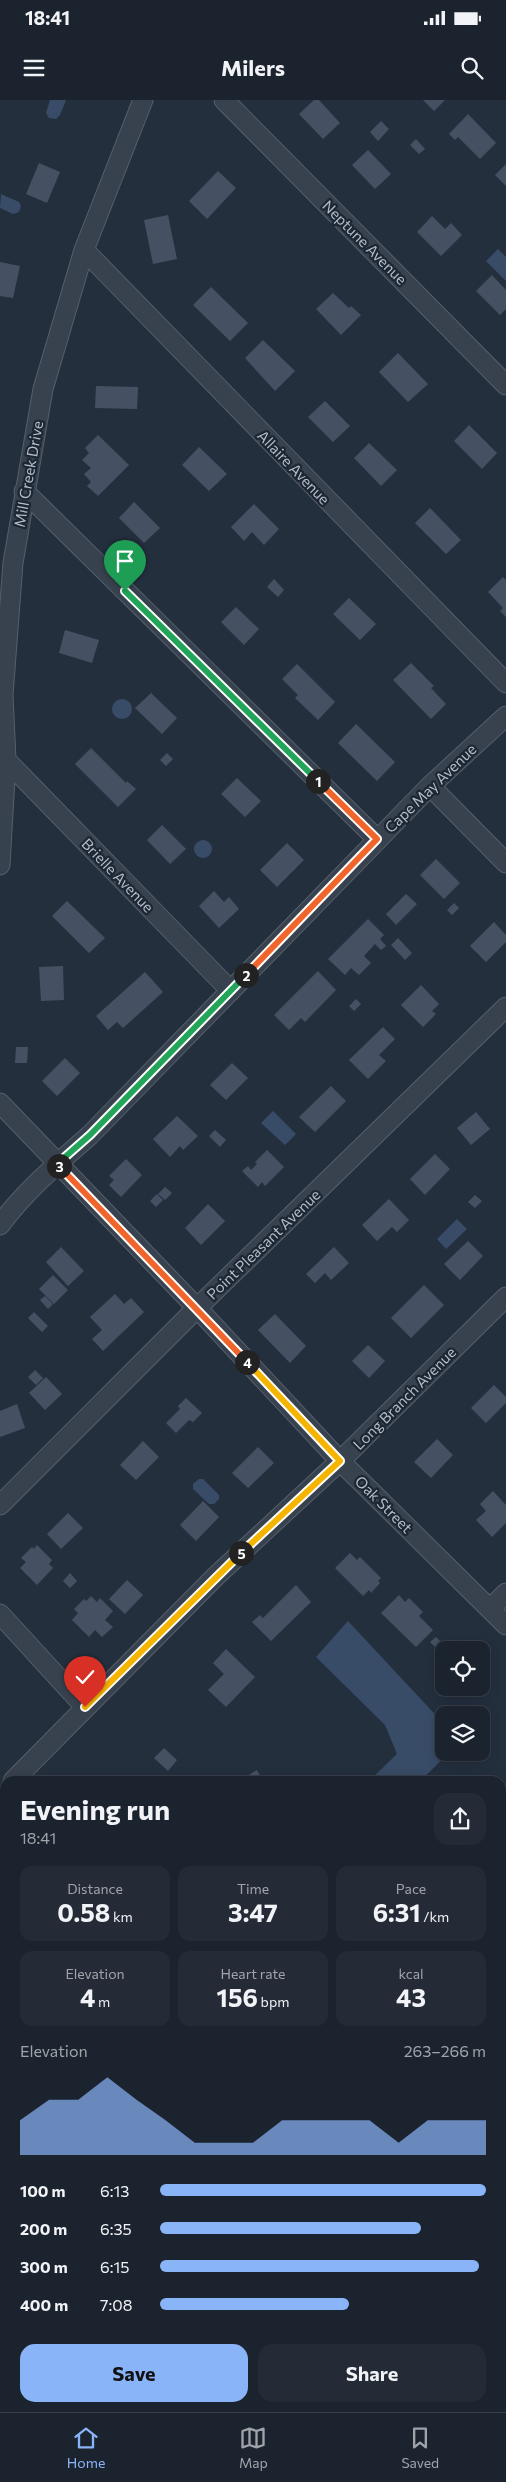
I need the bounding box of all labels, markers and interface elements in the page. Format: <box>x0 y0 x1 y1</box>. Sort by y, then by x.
text: 18:41 <box>25 6 70 29</box>
icon: menu <box>20 54 48 82</box>
text: Milers <box>221 54 285 81</box>
icon: search <box>458 54 486 82</box>
street label: Neptune Avenue <box>319 196 411 288</box>
street label: Mill Creek Drive <box>10 419 46 529</box>
street label: Allaire Avenue <box>254 426 334 508</box>
pin <box>104 540 146 591</box>
icon: arrive <box>111 547 139 575</box>
street label: Cape May Avenue <box>380 740 480 836</box>
pin: 1 <box>306 768 330 794</box>
text: 1 <box>315 773 322 790</box>
street label: Brielle Avenue <box>78 834 158 916</box>
pin: 2 <box>234 962 258 988</box>
text: 2 <box>243 967 250 984</box>
pin: 3 <box>46 1154 72 1178</box>
text: 3 <box>55 1158 64 1175</box>
street label: Point Pleasant Avenue <box>202 1185 324 1303</box>
street label: Long Branch Avenue <box>349 1343 459 1453</box>
pin: 4 <box>234 1350 260 1374</box>
text: 4 <box>243 1354 252 1371</box>
street label: Oak Street <box>352 1472 416 1536</box>
pin: 5 <box>228 1540 254 1566</box>
text: 5 <box>237 1545 246 1562</box>
map controls <box>435 1641 490 1761</box>
button: locate <box>435 1641 490 1696</box>
pin <box>64 1656 106 1707</box>
icon: check <box>71 1663 99 1691</box>
button: layers <box>435 1706 490 1761</box>
text: Evening run <box>20 1792 170 1826</box>
button: share <box>434 1793 486 1845</box>
text: 18:41 <box>20 1828 56 1847</box>
text: Distance <box>67 1880 123 1897</box>
text: Time <box>237 1880 269 1897</box>
text: Pace <box>396 1880 426 1897</box>
text: 0.58 <box>57 1897 110 1927</box>
text: 3:47 <box>228 1897 278 1927</box>
text: 6:31 <box>373 1897 421 1927</box>
text: km <box>110 1908 133 1925</box>
text: /km <box>421 1908 449 1925</box>
text: Elevation <box>65 1965 125 1982</box>
text: Heart rate <box>220 1965 286 1982</box>
text: kcal <box>398 1965 424 1982</box>
text: 4 <box>80 1982 95 2012</box>
text: 156 <box>217 1982 258 2012</box>
text: 43 <box>396 1982 426 2012</box>
text: m <box>95 1993 110 2010</box>
text: bpm <box>258 1993 289 2010</box>
text: Elevation <box>20 2041 88 2060</box>
text: 263–266 m <box>404 2041 486 2060</box>
text: 100 m <box>20 2181 66 2200</box>
text: 6:13 <box>100 2181 129 2200</box>
text: 200 m <box>20 2219 67 2238</box>
text: 6:35 <box>100 2219 132 2238</box>
text: 300 m <box>20 2257 68 2276</box>
text: 6:15 <box>100 2257 130 2276</box>
text: 400 m <box>20 2295 68 2314</box>
text: 7:08 <box>100 2295 132 2314</box>
button: Save <box>20 2344 248 2402</box>
button: Share <box>258 2344 486 2402</box>
tab: Home <box>67 2424 105 2471</box>
tab: Map <box>239 2424 268 2471</box>
tab: Saved <box>401 2424 439 2471</box>

